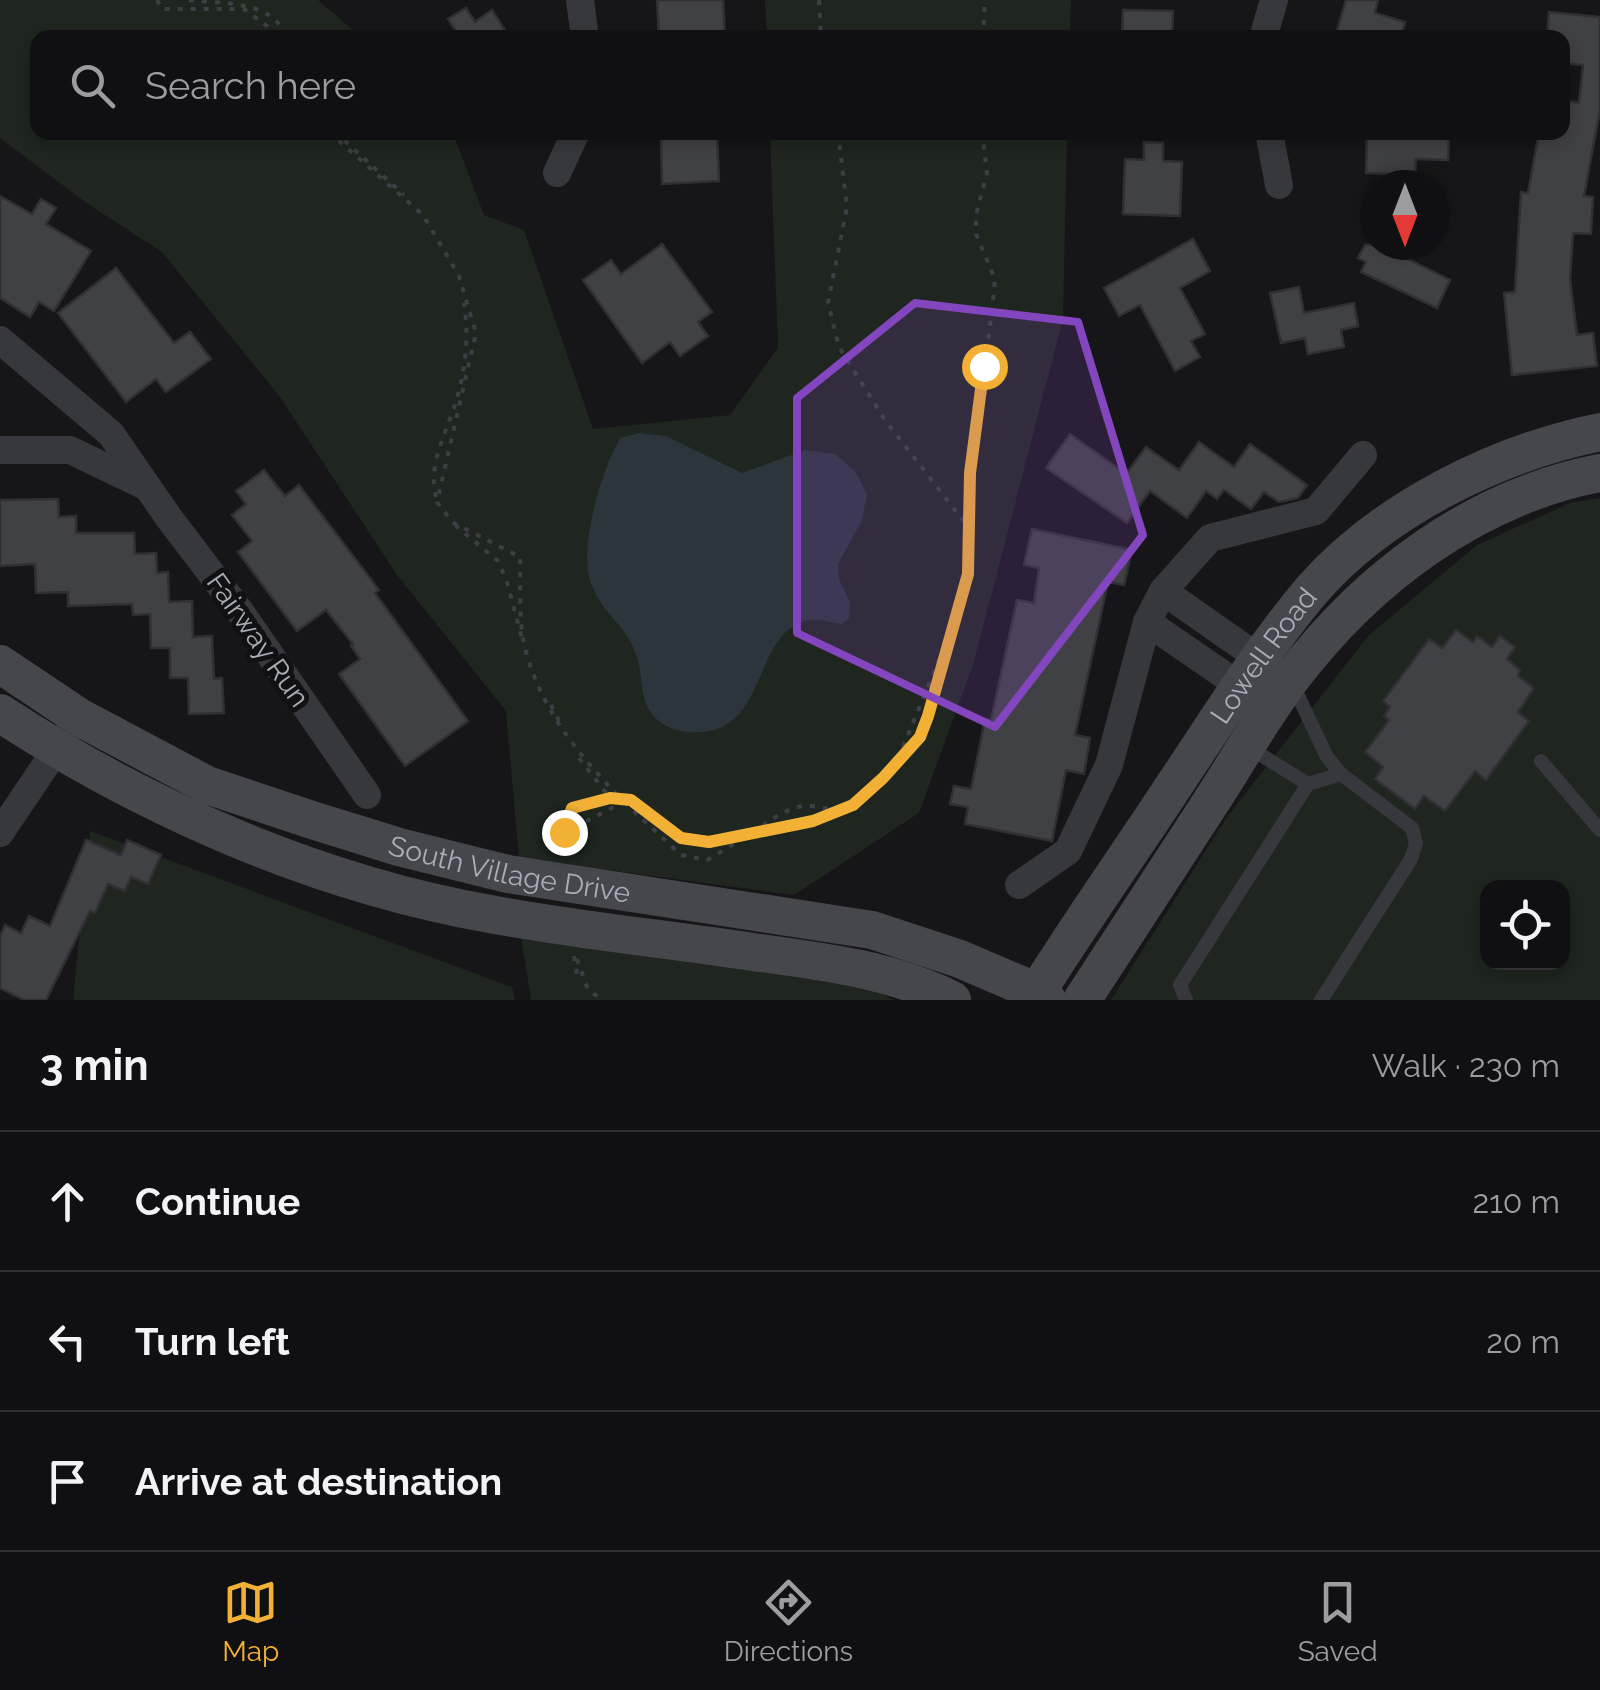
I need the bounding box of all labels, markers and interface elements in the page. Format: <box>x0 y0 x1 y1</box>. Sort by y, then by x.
search box <box>30 30 1570 140</box>
icon: search <box>65 58 120 113</box>
text: Search here <box>145 63 356 108</box>
north arrow <box>1360 170 1450 260</box>
route start <box>962 344 1008 390</box>
street label: Fairway Run <box>200 567 316 713</box>
street label: Lowell Road <box>1203 581 1323 730</box>
route end <box>542 810 588 856</box>
street label: South Village Drive <box>385 828 633 909</box>
map controls <box>1480 880 1570 970</box>
button: locate <box>1480 880 1570 970</box>
text: 3 min <box>40 1041 149 1090</box>
text: Walk · 230 m <box>1372 1047 1560 1084</box>
icon: ahead <box>40 1174 95 1229</box>
text: Continue <box>135 1179 300 1224</box>
text: 210 m <box>1472 1183 1560 1220</box>
icon: left <box>40 1314 95 1369</box>
text: Turn left <box>135 1319 290 1364</box>
text: 20 m <box>1486 1323 1560 1360</box>
icon: arrive <box>40 1454 95 1509</box>
text: Arrive at destination <box>135 1459 502 1504</box>
tab: Map <box>222 1575 279 1668</box>
tab: Directions <box>724 1575 853 1668</box>
tab: Saved <box>1298 1575 1378 1668</box>

